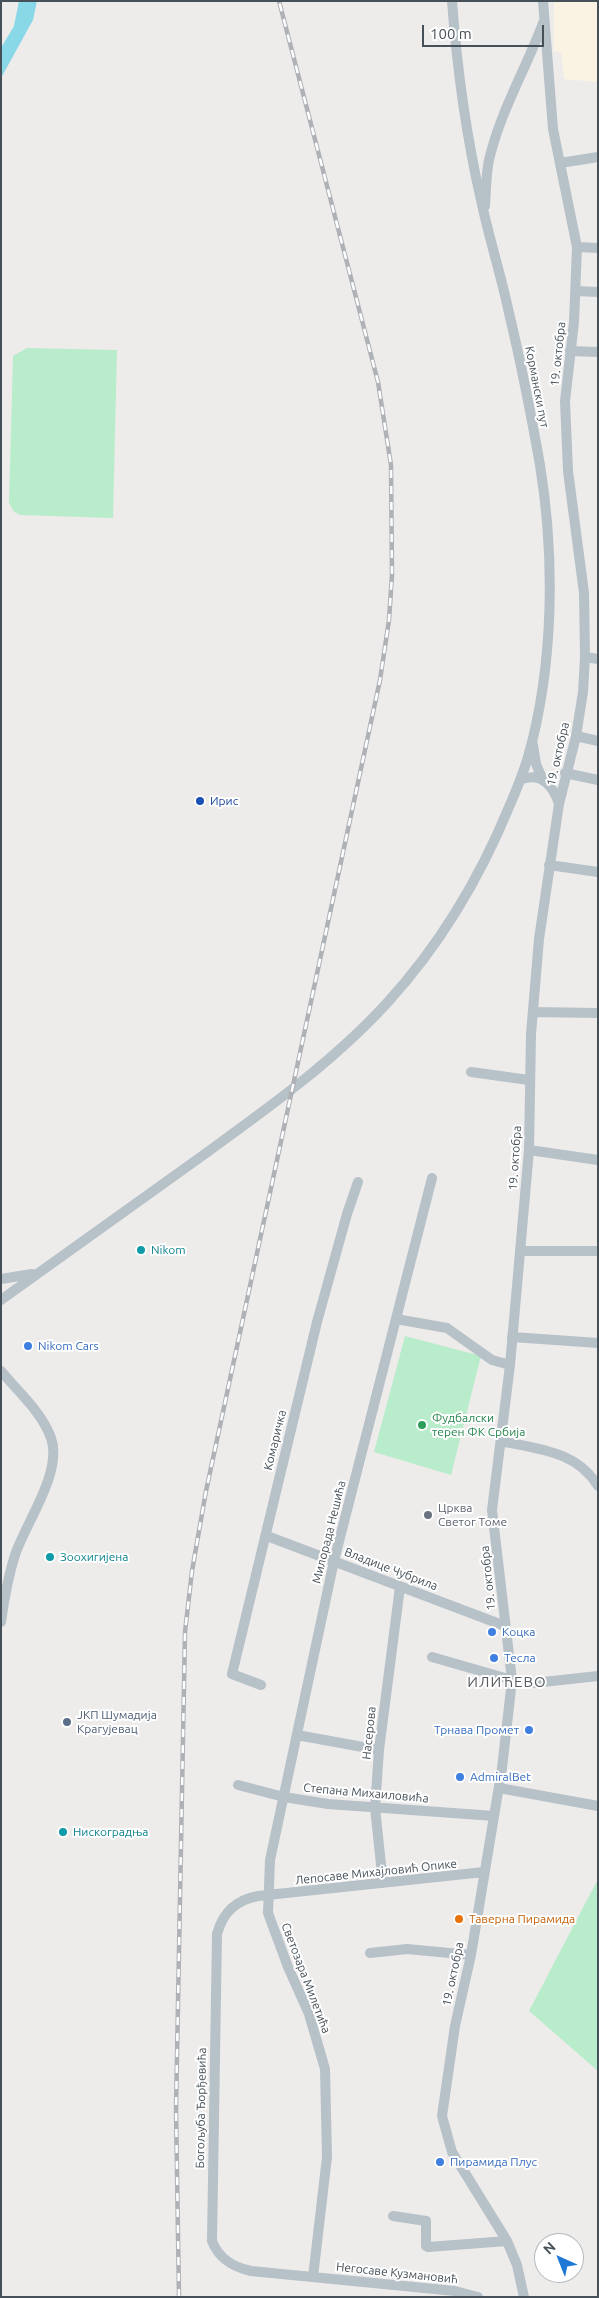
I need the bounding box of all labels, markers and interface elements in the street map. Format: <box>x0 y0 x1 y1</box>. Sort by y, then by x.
scale bar <box>424 15 546 47</box>
text: 100 m <box>430 25 472 42</box>
street label: 19. октобра <box>547 321 569 387</box>
street label: Кормански пут <box>522 345 552 429</box>
street label: 19. октобра <box>544 721 572 787</box>
place label: Ирис <box>210 794 238 808</box>
marker: Ирис <box>194 795 206 807</box>
street label: 19. октобра <box>506 1125 524 1191</box>
place label: Nikom <box>151 1243 186 1257</box>
marker: Nikom <box>135 1244 147 1256</box>
place label: Nikom Cars <box>38 1339 99 1353</box>
marker: Nikom Cars <box>22 1340 34 1352</box>
street label: Комаричка <box>261 1408 289 1472</box>
place label: Фудбалски терен ФК Србија <box>432 1411 525 1439</box>
marker: Фудбалски терен ФК Србија <box>416 1419 428 1431</box>
street label: Милорада Нешића <box>309 1479 349 1585</box>
place label: Црква Светог Томе <box>438 1501 507 1529</box>
marker: Црква Светог Томе <box>422 1509 434 1521</box>
street label: Владице Чубрила <box>342 1545 440 1593</box>
street label: 19. октобра <box>477 1545 499 1611</box>
place label: Зоохигијена <box>60 1550 128 1564</box>
marker: Зоохигијена <box>44 1551 56 1563</box>
place label: Коцка <box>502 1625 535 1639</box>
marker: Коцка <box>486 1626 498 1638</box>
place label: Тесла <box>504 1651 536 1665</box>
marker: Тесла <box>488 1652 500 1664</box>
district label: ИЛИЋЕВО <box>466 1673 548 1691</box>
street label: Насерова <box>359 1706 379 1760</box>
place label: ЈКП Шумадија Крагујевац <box>77 1708 157 1736</box>
marker: ЈКП Шумадија Крагујевац <box>61 1716 73 1728</box>
place label: Трнава Промет <box>434 1723 519 1737</box>
marker: Трнава Промет <box>523 1724 535 1736</box>
place label: AdmiralBet <box>470 1770 531 1784</box>
marker: AdmiralBet <box>454 1771 466 1783</box>
street label: Степана Михаиловића <box>303 1780 429 1806</box>
place label: Нискоградња <box>73 1825 148 1839</box>
marker: Нискоградња <box>57 1826 69 1838</box>
street label: Лепосаве Михајловић Опике <box>294 1856 458 1888</box>
place label: Таверна Пирамида <box>469 1912 575 1926</box>
marker: Таверна Пирамида <box>453 1913 465 1925</box>
street label: Светозара Милетића <box>278 1921 334 2035</box>
street label: 19. октобра <box>439 1941 467 2007</box>
street label: Богољуба Ђорђевића <box>193 2047 209 2169</box>
place label: Пирамида Плус <box>450 2155 537 2169</box>
marker: Пирамида Плус <box>434 2156 446 2168</box>
north arrow <box>534 2233 584 2283</box>
text: N <box>540 2239 559 2257</box>
street label: Негосаве Кузмановић <box>335 2259 459 2287</box>

